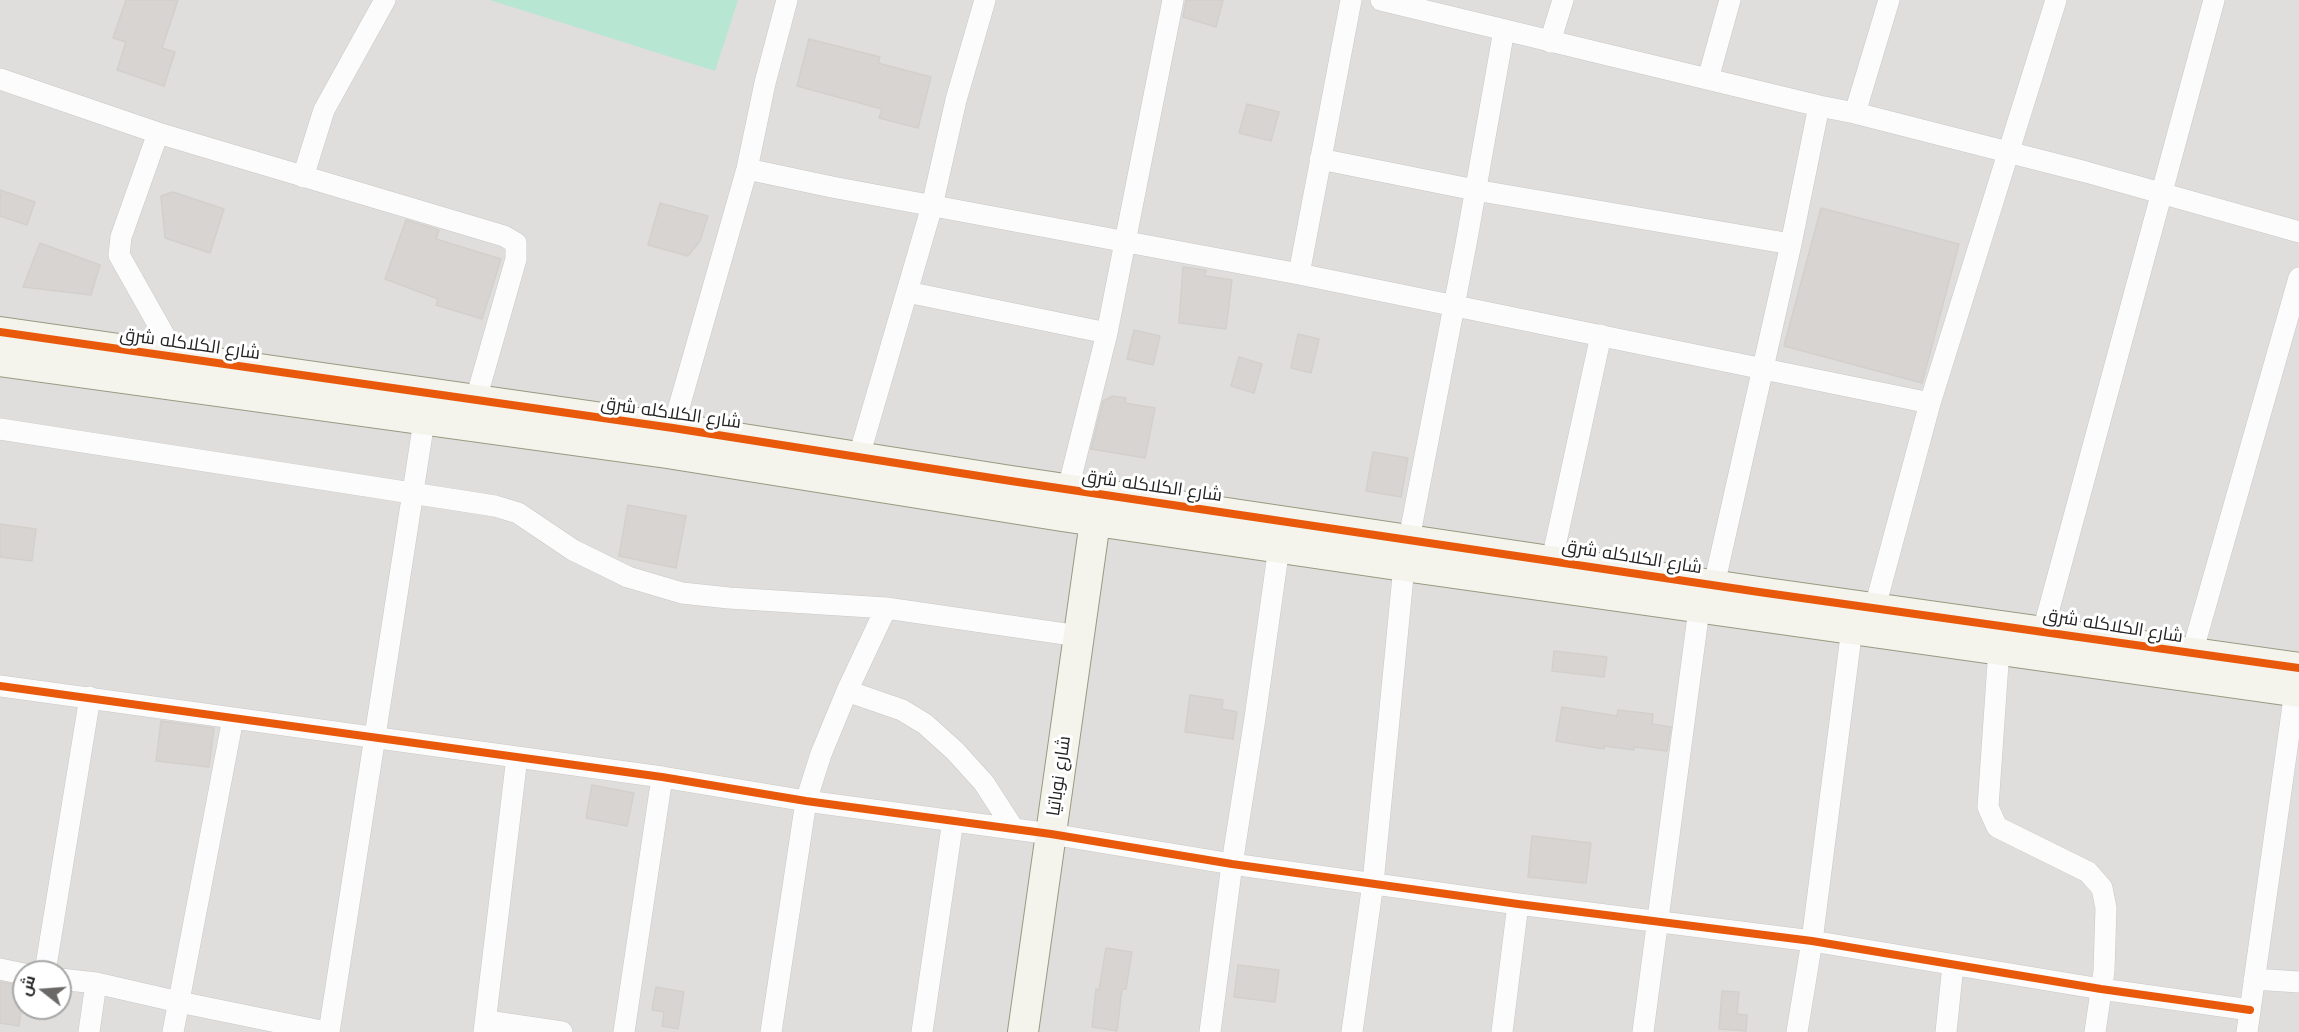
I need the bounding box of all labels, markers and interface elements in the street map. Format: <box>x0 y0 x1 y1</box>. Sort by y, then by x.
street label: شارع الكلاكله شرق <box>118 323 262 365</box>
street label: شارع الكلاكله شرق <box>599 392 743 434</box>
street label: شارع الكلاكله شرق <box>1080 465 1224 507</box>
street label: شارع الكلاكله شرق <box>1560 535 1704 579</box>
street label: شارع الكلاكله شرق <box>2041 604 2185 648</box>
street label: شارع نوباتيا <box>1043 735 1075 817</box>
north arrow <box>12 960 72 1020</box>
text: ش <box>14 973 39 998</box>

